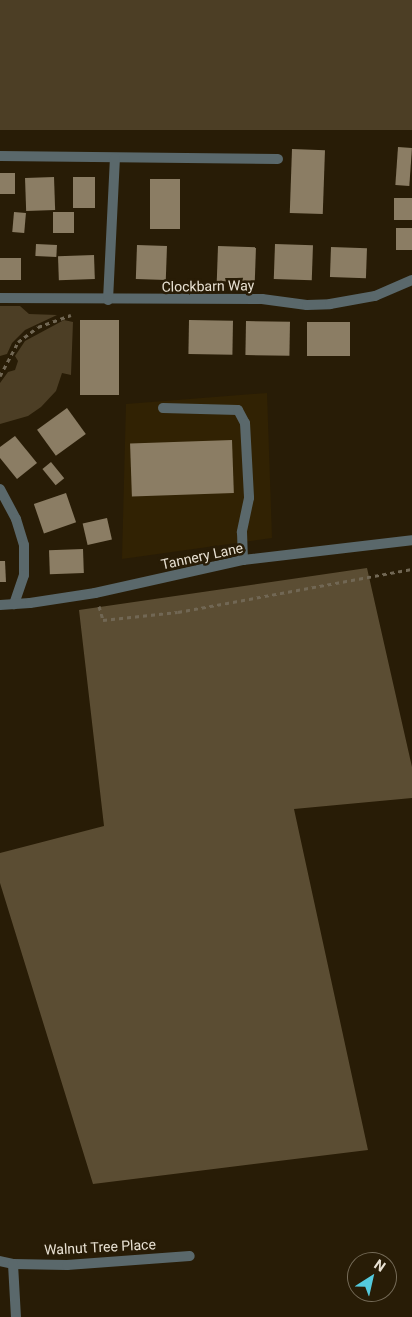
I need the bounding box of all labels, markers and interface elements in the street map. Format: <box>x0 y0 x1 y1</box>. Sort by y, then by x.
street label: Clockbarn Way <box>162 277 254 295</box>
street label: Tannery Lane <box>159 539 245 573</box>
street label: Walnut Tree Place <box>44 1236 156 1258</box>
north arrow <box>347 1252 397 1302</box>
text: N <box>371 1256 389 1275</box>

